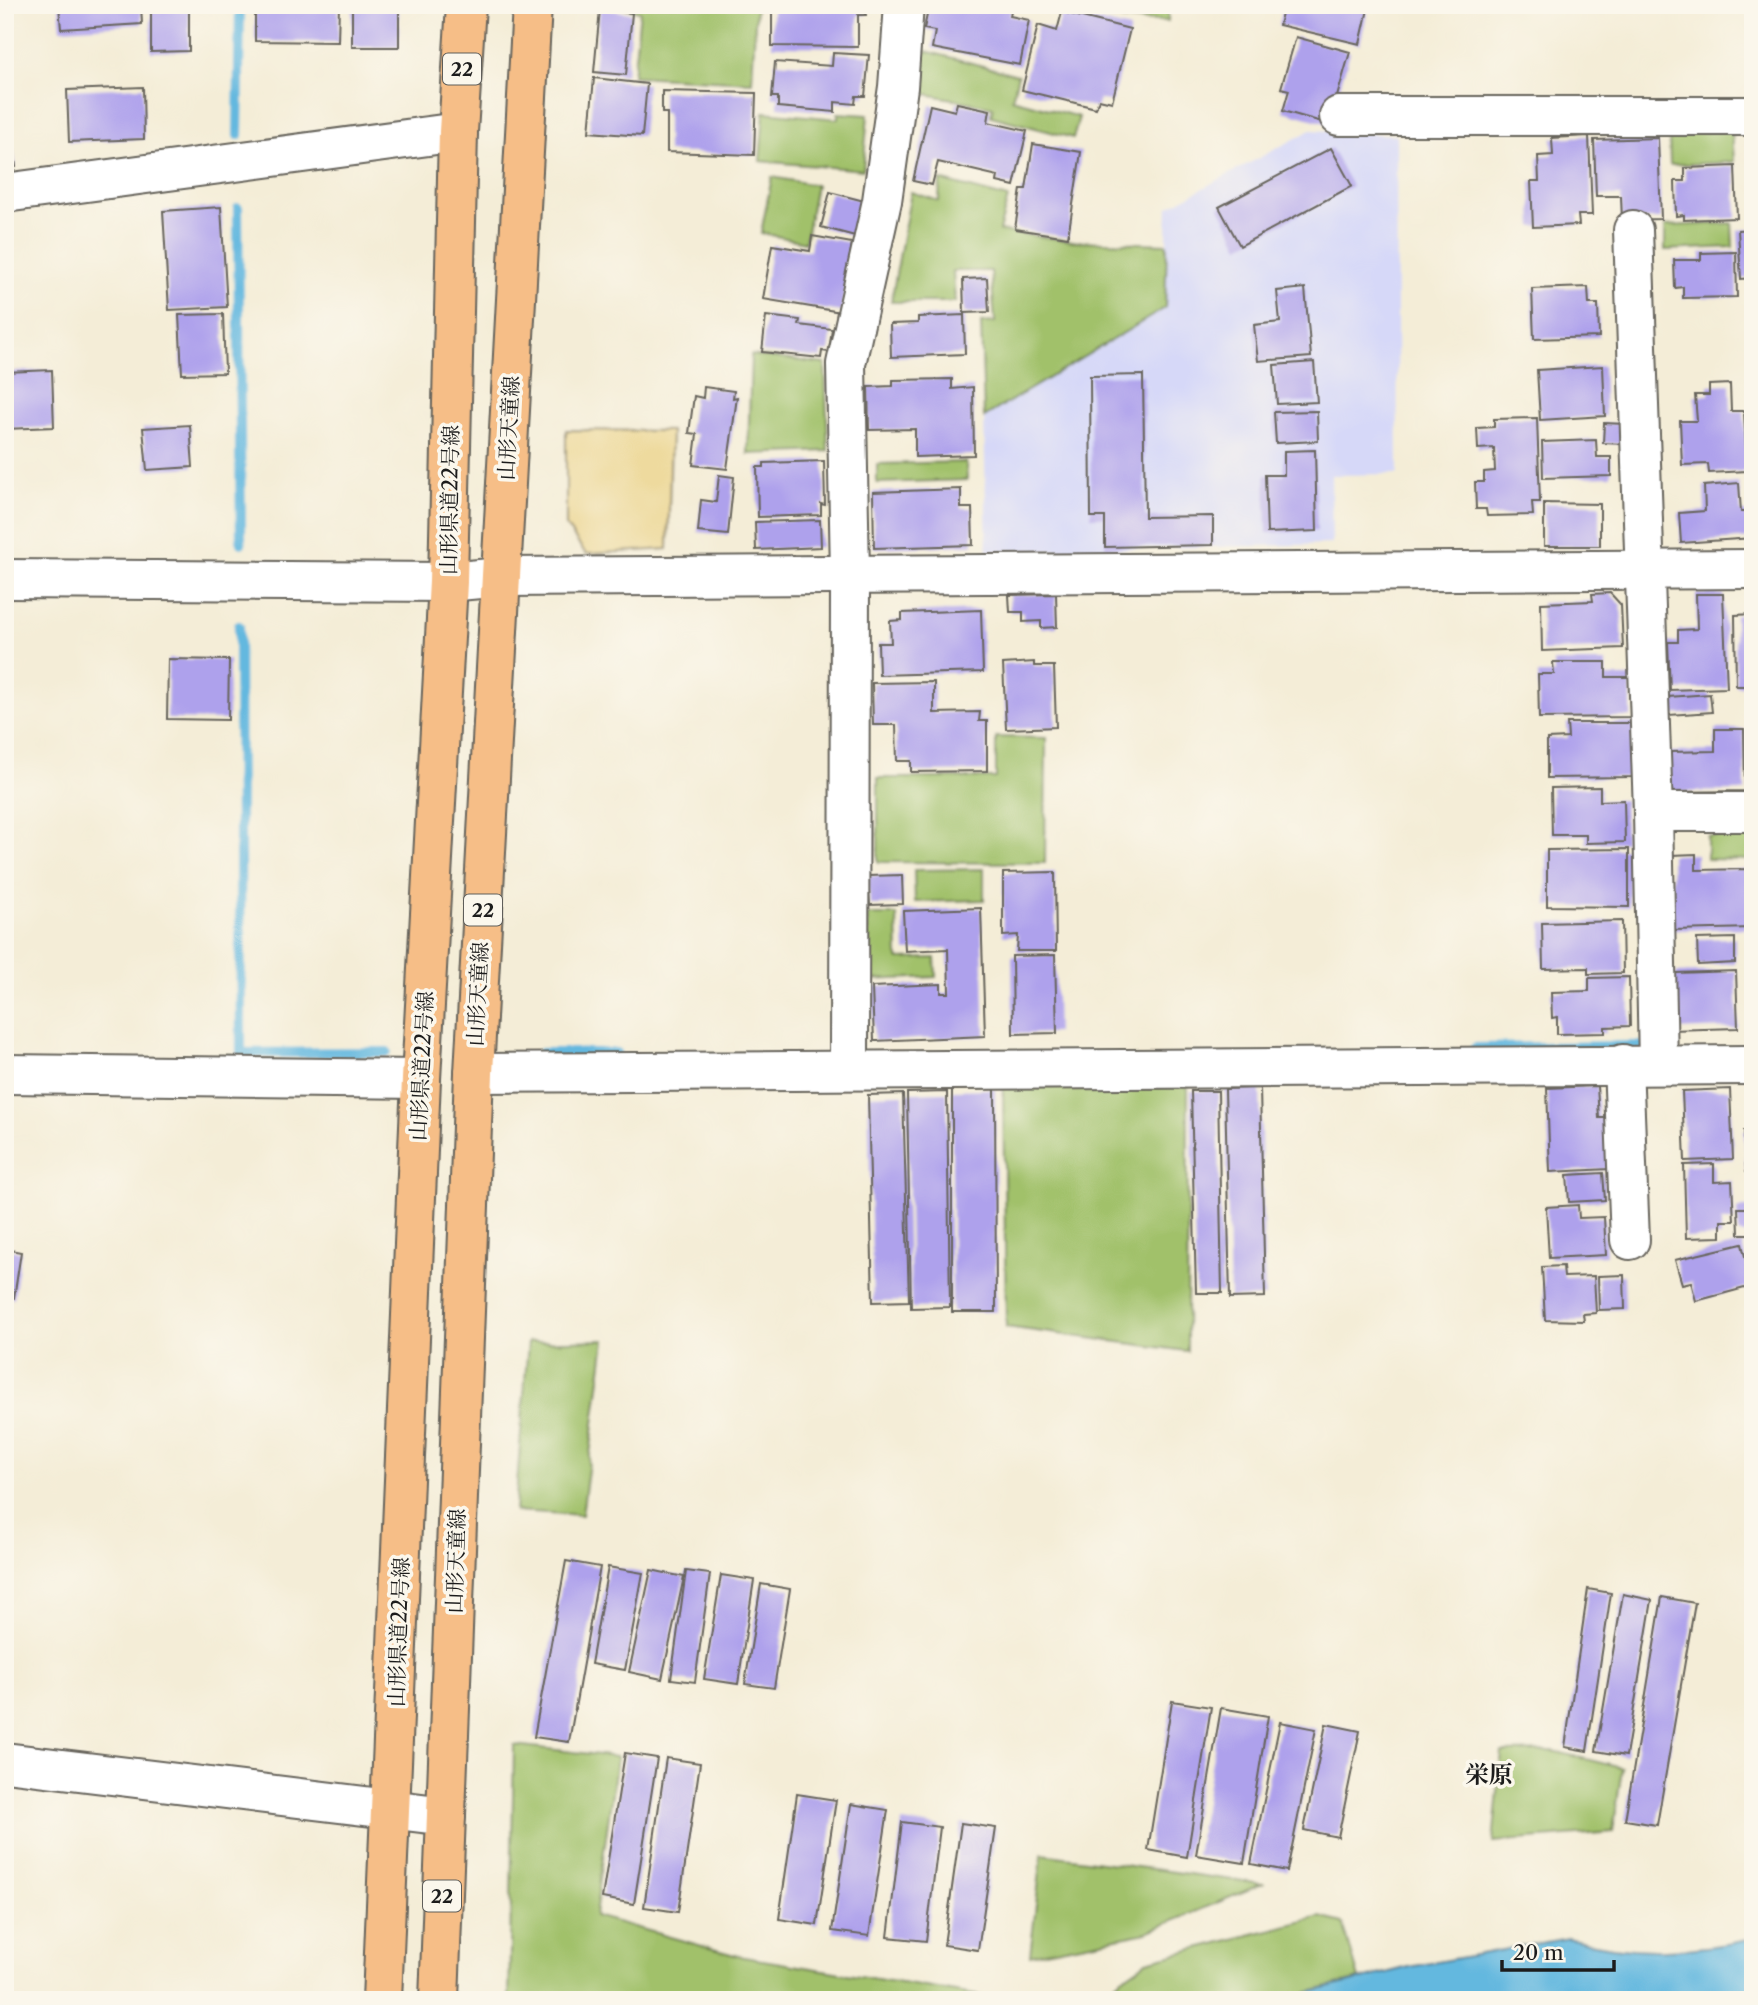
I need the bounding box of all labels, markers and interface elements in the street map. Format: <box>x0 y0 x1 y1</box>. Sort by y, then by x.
road number: 22 <box>443 54 481 85</box>
street label: 山形天童線 <box>493 375 524 481</box>
street label: 山形県道22号線 <box>436 425 463 575</box>
road number: 22 <box>464 894 502 926</box>
street label: 山形天童線 <box>462 941 493 1047</box>
street label: 山形県道22号線 <box>405 990 438 1142</box>
street label: 山形天童線 <box>441 1508 470 1614</box>
street label: 山形県道22号線 <box>383 1557 414 1707</box>
district label: 栄原 <box>1465 1760 1513 1789</box>
road number: 22 <box>423 1880 461 1912</box>
scale bar <box>1502 1928 1614 1972</box>
text: 20 m <box>1513 1940 1564 1965</box>

